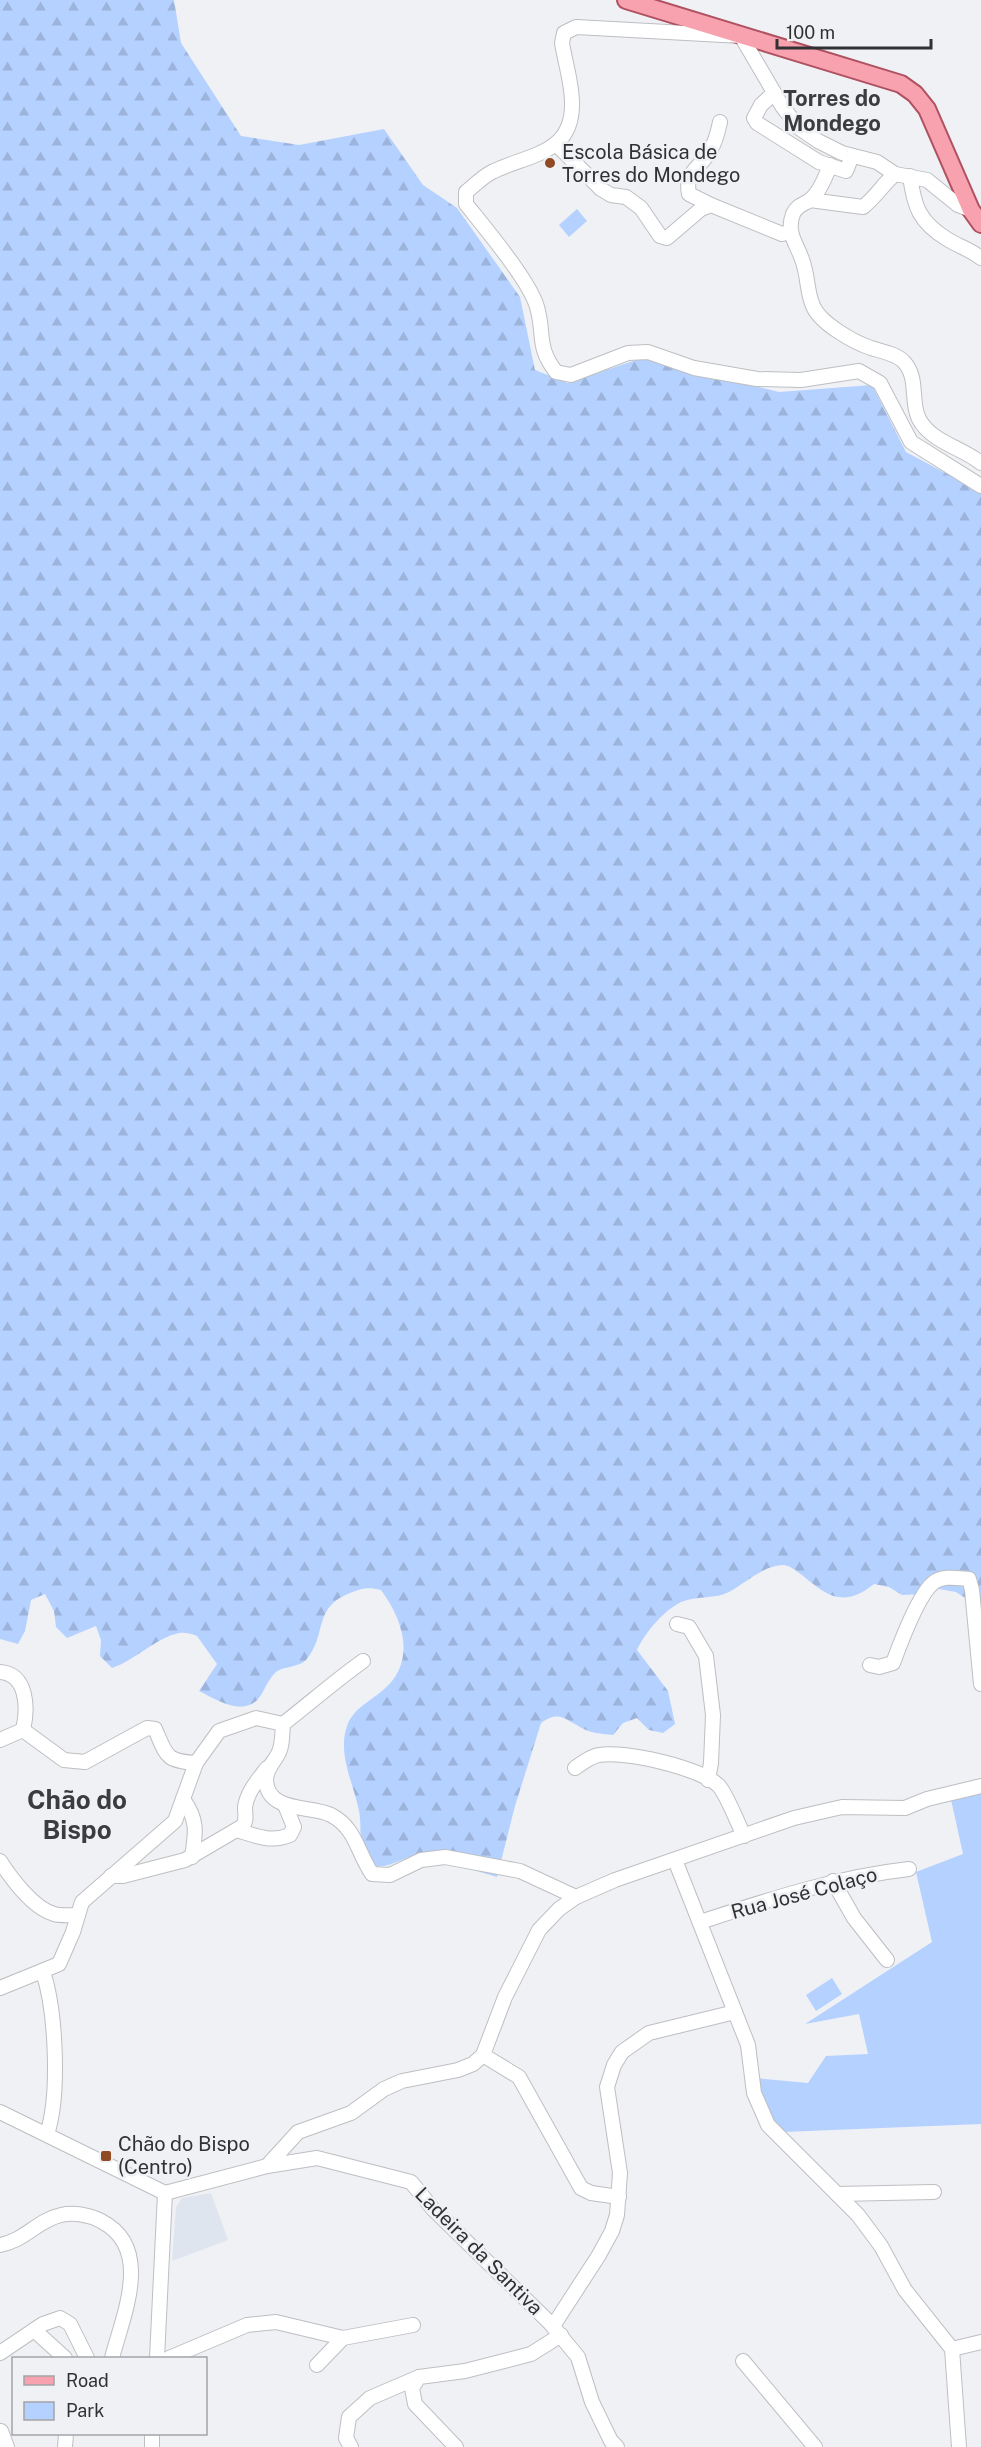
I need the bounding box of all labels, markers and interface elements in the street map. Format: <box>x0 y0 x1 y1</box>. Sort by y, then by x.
scale bar <box>777 12 932 50</box>
text: 100 m <box>786 22 835 43</box>
district label: Torres do Mondego <box>783 85 881 136</box>
place label: Escola Básica de Torres do Mondego <box>562 140 740 187</box>
marker: Escola Básica de Torres do Mondego <box>543 156 557 170</box>
district label: Chão do Bispo <box>27 1784 127 1845</box>
street label: Rua José Colaço <box>728 1862 880 1924</box>
place label: Chão do Bispo (Centro) <box>118 2132 250 2179</box>
marker: Chão do Bispo (Centro) <box>99 2149 113 2163</box>
street label: Ladeira da Santiva <box>410 2182 548 2320</box>
legend <box>12 2357 207 2435</box>
text: Road <box>66 2370 109 2391</box>
text: Park <box>66 2400 104 2421</box>

